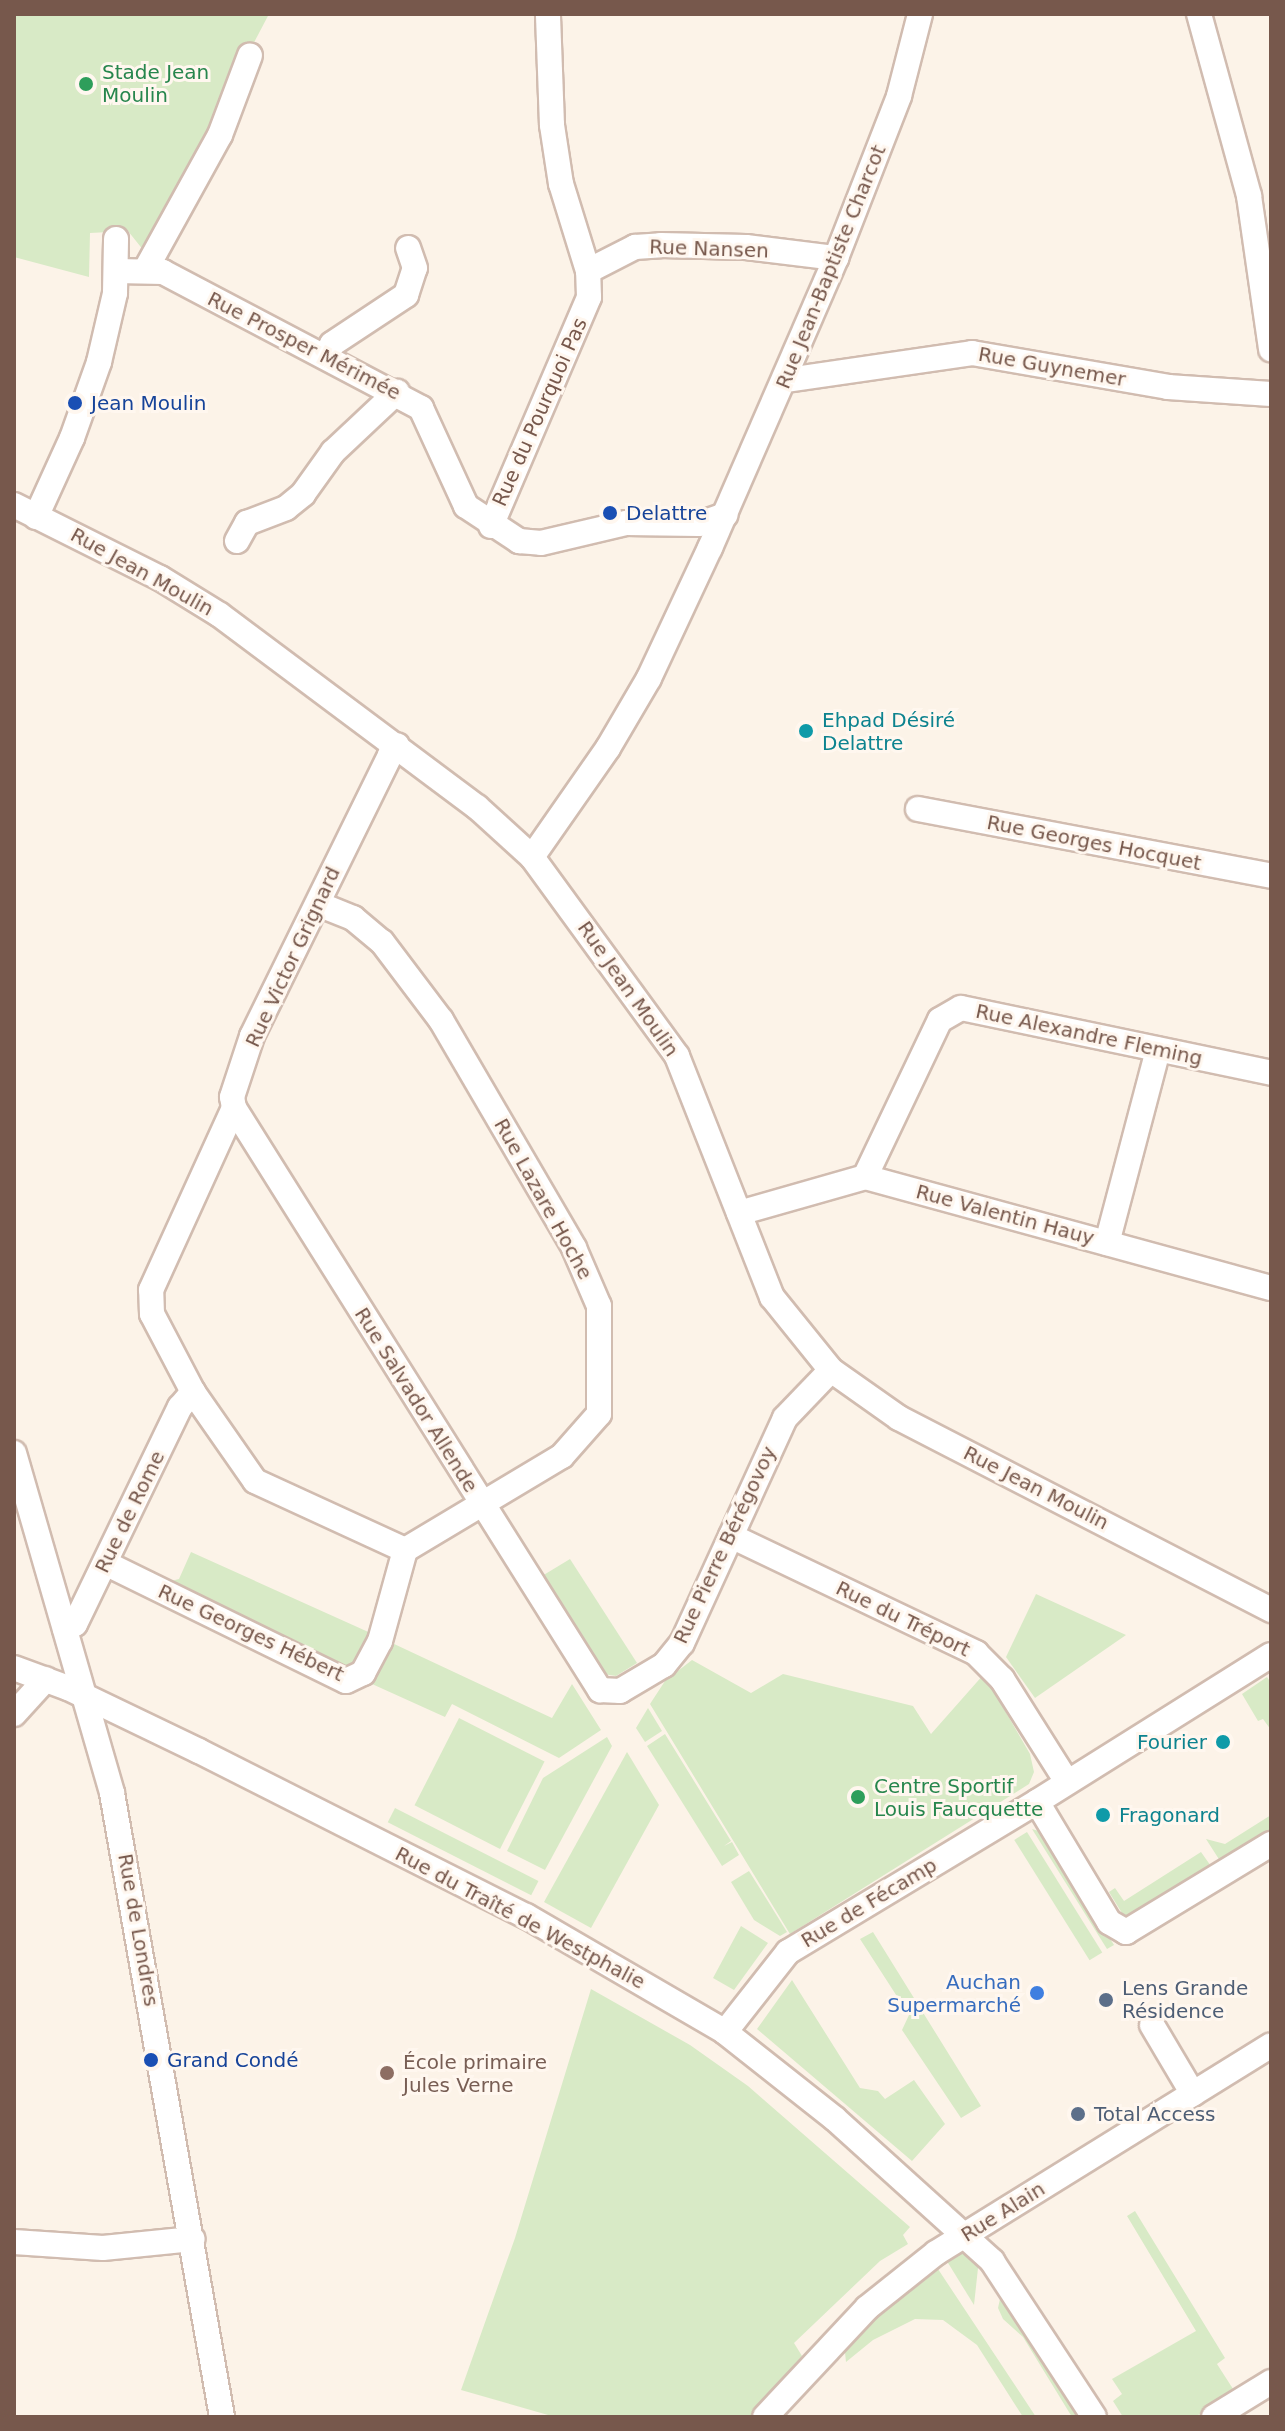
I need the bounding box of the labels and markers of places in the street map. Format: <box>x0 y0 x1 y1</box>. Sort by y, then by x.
place label: Stade Jean Moulin <box>102 60 209 107</box>
marker: Stade Jean Moulin <box>77 75 95 93</box>
place label: Jean Moulin <box>91 391 206 415</box>
marker: Jean Moulin <box>66 394 84 412</box>
place label: Delattre <box>626 501 707 525</box>
marker: Delattre <box>601 504 619 522</box>
place label: Ehpad Désiré Delattre <box>822 708 955 755</box>
marker: Ehpad Désiré Delattre <box>797 722 815 740</box>
place label: Fourier <box>1137 1730 1207 1754</box>
marker: Fourier <box>1214 1733 1232 1751</box>
place label: Centre Sportif Louis Faucquette <box>874 1774 1043 1821</box>
marker: Centre Sportif Louis Faucquette <box>849 1788 867 1806</box>
place label: Fragonard <box>1119 1803 1220 1827</box>
marker: Fragonard <box>1094 1806 1112 1824</box>
place label: Auchan Supermarché <box>887 1970 1021 2017</box>
place label: Lens Grande Résidence <box>1122 1976 1248 2023</box>
marker: Auchan Supermarché <box>1028 1984 1046 2002</box>
marker: Lens Grande Résidence <box>1097 1991 1115 2009</box>
place label: Grand Condé <box>167 2048 299 2072</box>
place label: École primaire Jules Verne <box>403 2050 547 2097</box>
marker: Grand Condé <box>142 2051 160 2069</box>
marker: École primaire Jules Verne <box>378 2064 396 2082</box>
place label: Total Access <box>1094 2102 1216 2126</box>
marker: Total Access <box>1069 2105 1087 2123</box>

